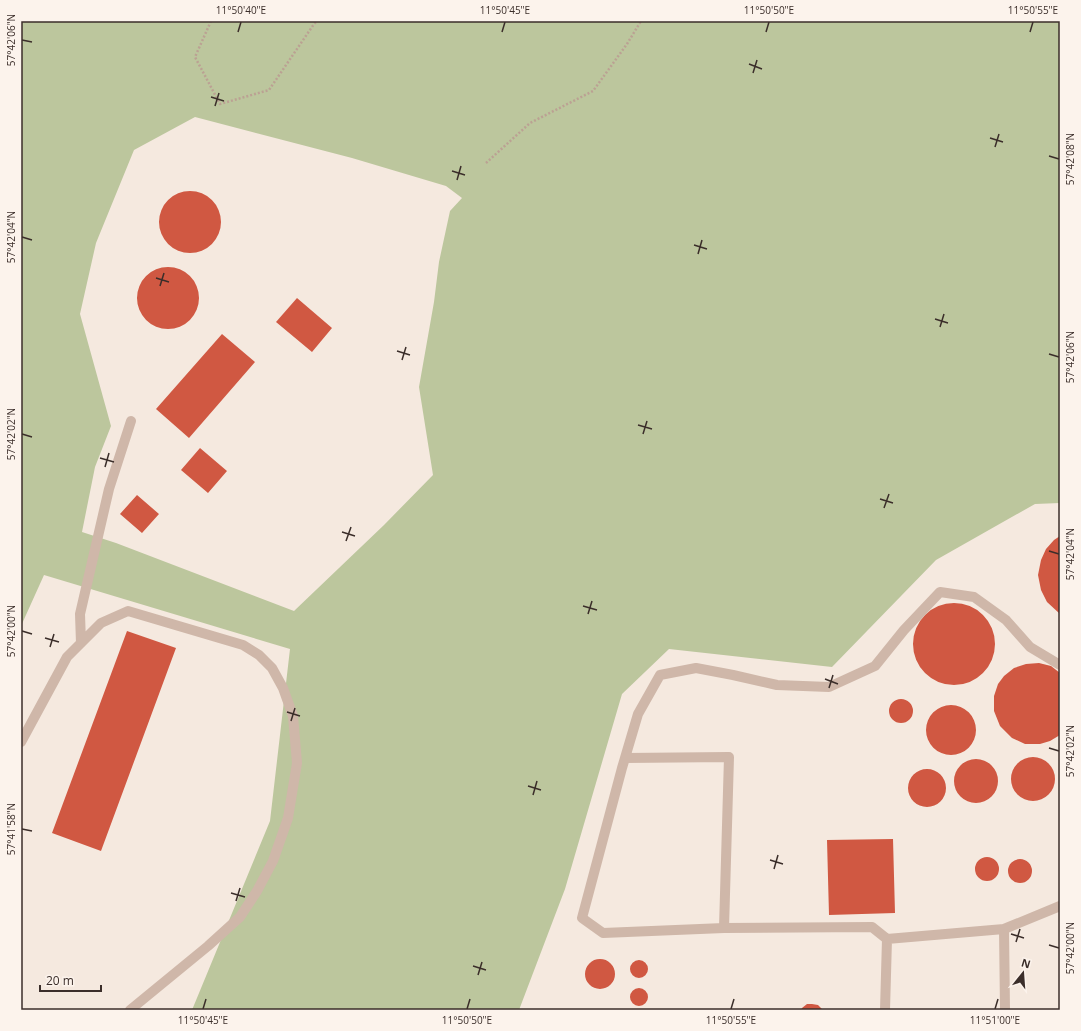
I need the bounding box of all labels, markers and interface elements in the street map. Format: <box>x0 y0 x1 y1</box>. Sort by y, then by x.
text: 11°50'40"E <box>216 3 266 17</box>
text: 11°50'45"E <box>480 3 530 17</box>
text: 11°50'50"E <box>744 3 794 17</box>
text: 11°50'55"E <box>1008 3 1058 17</box>
text: 57°42'06"N <box>4 14 18 66</box>
text: 57°42'08"N <box>1063 133 1077 185</box>
text: 57°42'04"N <box>4 211 18 263</box>
text: 57°42'06"N <box>1063 331 1077 383</box>
text: 57°42'02"N <box>4 408 18 460</box>
text: 57°42'04"N <box>1063 528 1077 580</box>
text: 57°42'00"N <box>4 605 18 657</box>
text: 57°42'02"N <box>1063 725 1077 777</box>
text: 57°41'58"N <box>4 803 18 855</box>
text: 57°42'00"N <box>1063 922 1077 974</box>
north arrow <box>1003 953 1043 993</box>
text: N <box>1020 954 1033 971</box>
scale bar <box>40 967 101 993</box>
text: 20 m <box>46 972 74 989</box>
text: 11°50'45"E <box>178 1013 228 1027</box>
text: 11°50'50"E <box>442 1013 492 1027</box>
text: 11°50'55"E <box>706 1013 756 1027</box>
text: 11°51'00"E <box>970 1013 1020 1027</box>

